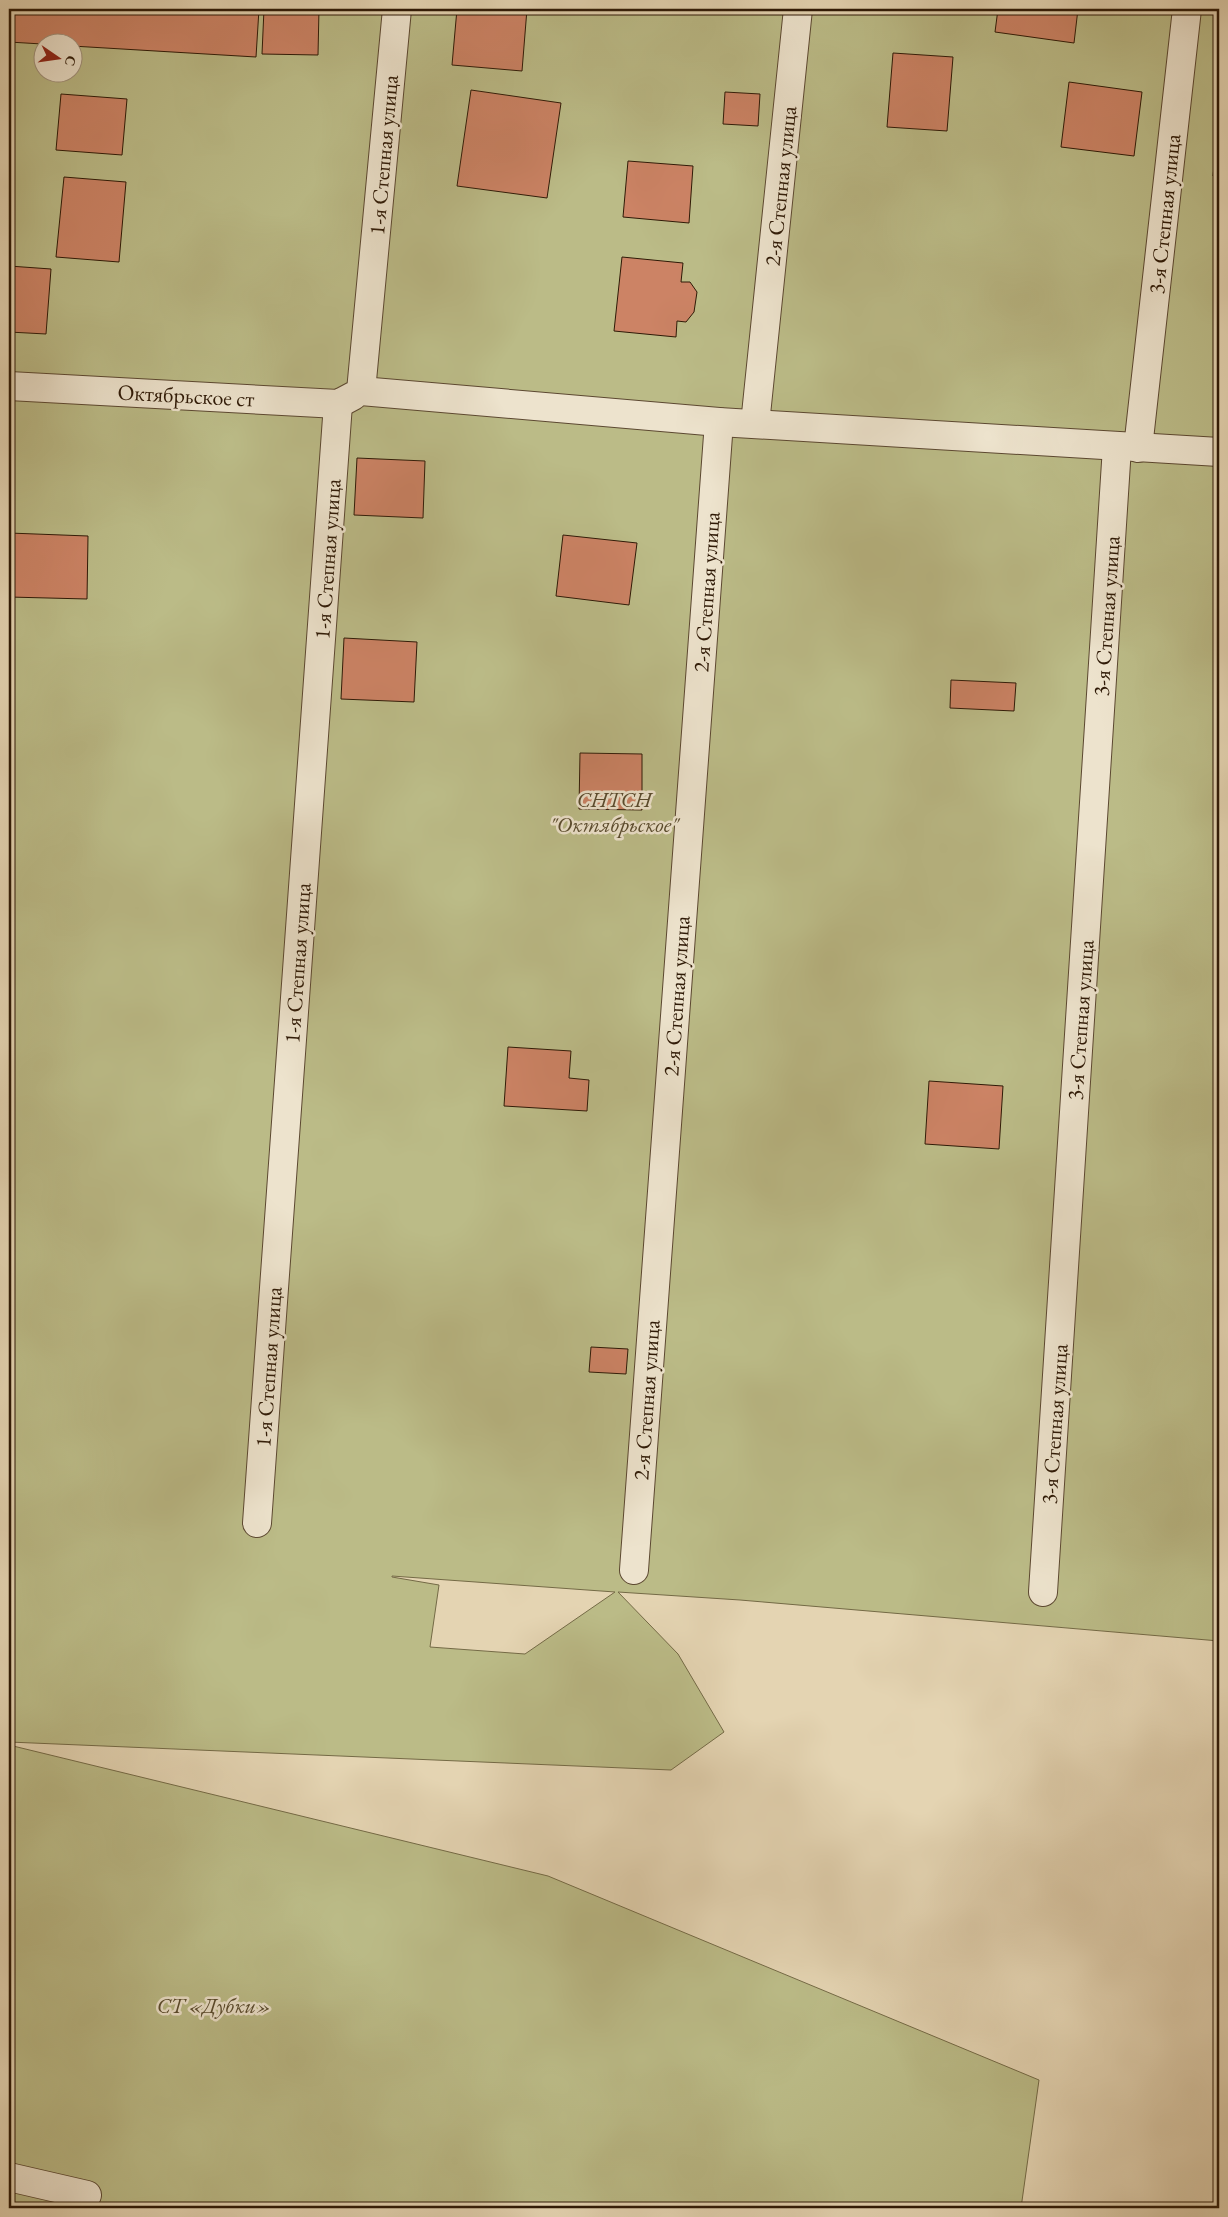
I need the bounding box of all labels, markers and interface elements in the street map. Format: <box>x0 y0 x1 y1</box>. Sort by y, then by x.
north arrow <box>32 32 82 82</box>
text: С <box>61 54 81 68</box>
street label: 1-я Степная улица <box>362 73 405 236</box>
street label: 2-я Степная улица <box>758 104 803 268</box>
street label: 3-я Степная улица <box>1142 132 1187 296</box>
street label: Октябрьское ст <box>117 377 255 414</box>
street label: 1-я Степная улица <box>307 478 348 640</box>
street label: 2-я Степная улица <box>686 511 727 673</box>
street label: 3-я Степная улица <box>1086 535 1127 697</box>
park label: СНТСН "Октябрьское" <box>550 785 681 839</box>
street label: 1-я Степная улица <box>277 882 318 1044</box>
street label: 2-я Степная улица <box>656 915 697 1077</box>
street label: 3-я Степная улица <box>1060 939 1101 1101</box>
street label: 1-я Степная улица <box>248 1286 289 1448</box>
street label: 2-я Степная улица <box>626 1319 667 1481</box>
street label: 3-я Степная улица <box>1034 1343 1075 1505</box>
park label: СТ «Дубки» <box>157 1991 271 2020</box>

